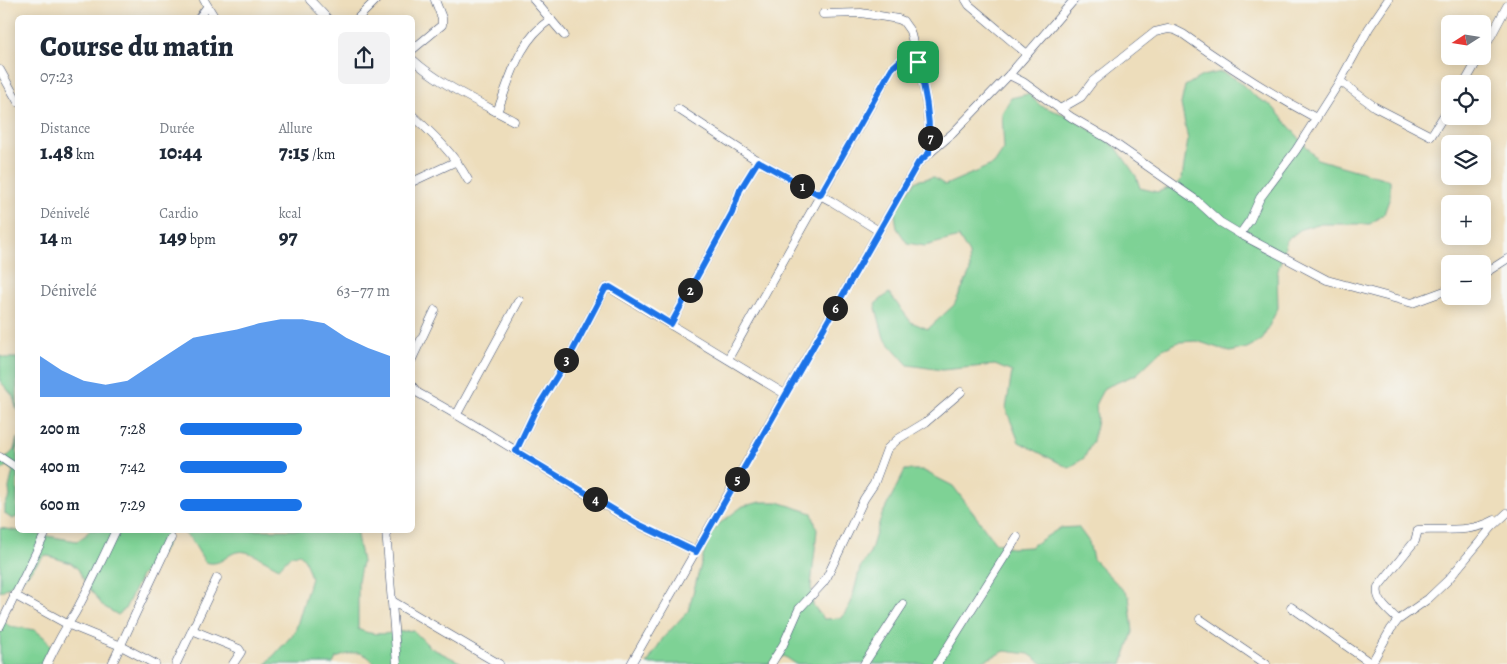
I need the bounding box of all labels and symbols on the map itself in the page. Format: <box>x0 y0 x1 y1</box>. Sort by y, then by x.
north arrow <box>1441 15 1491 65</box>
pin <box>897 41 939 83</box>
pin: 7 <box>918 126 942 150</box>
pin: 1 <box>790 174 814 198</box>
pin: 2 <box>678 278 702 302</box>
pin: 6 <box>822 296 848 320</box>
pin: 3 <box>554 348 578 372</box>
pin: 5 <box>724 466 750 492</box>
pin: 4 <box>582 486 608 512</box>

